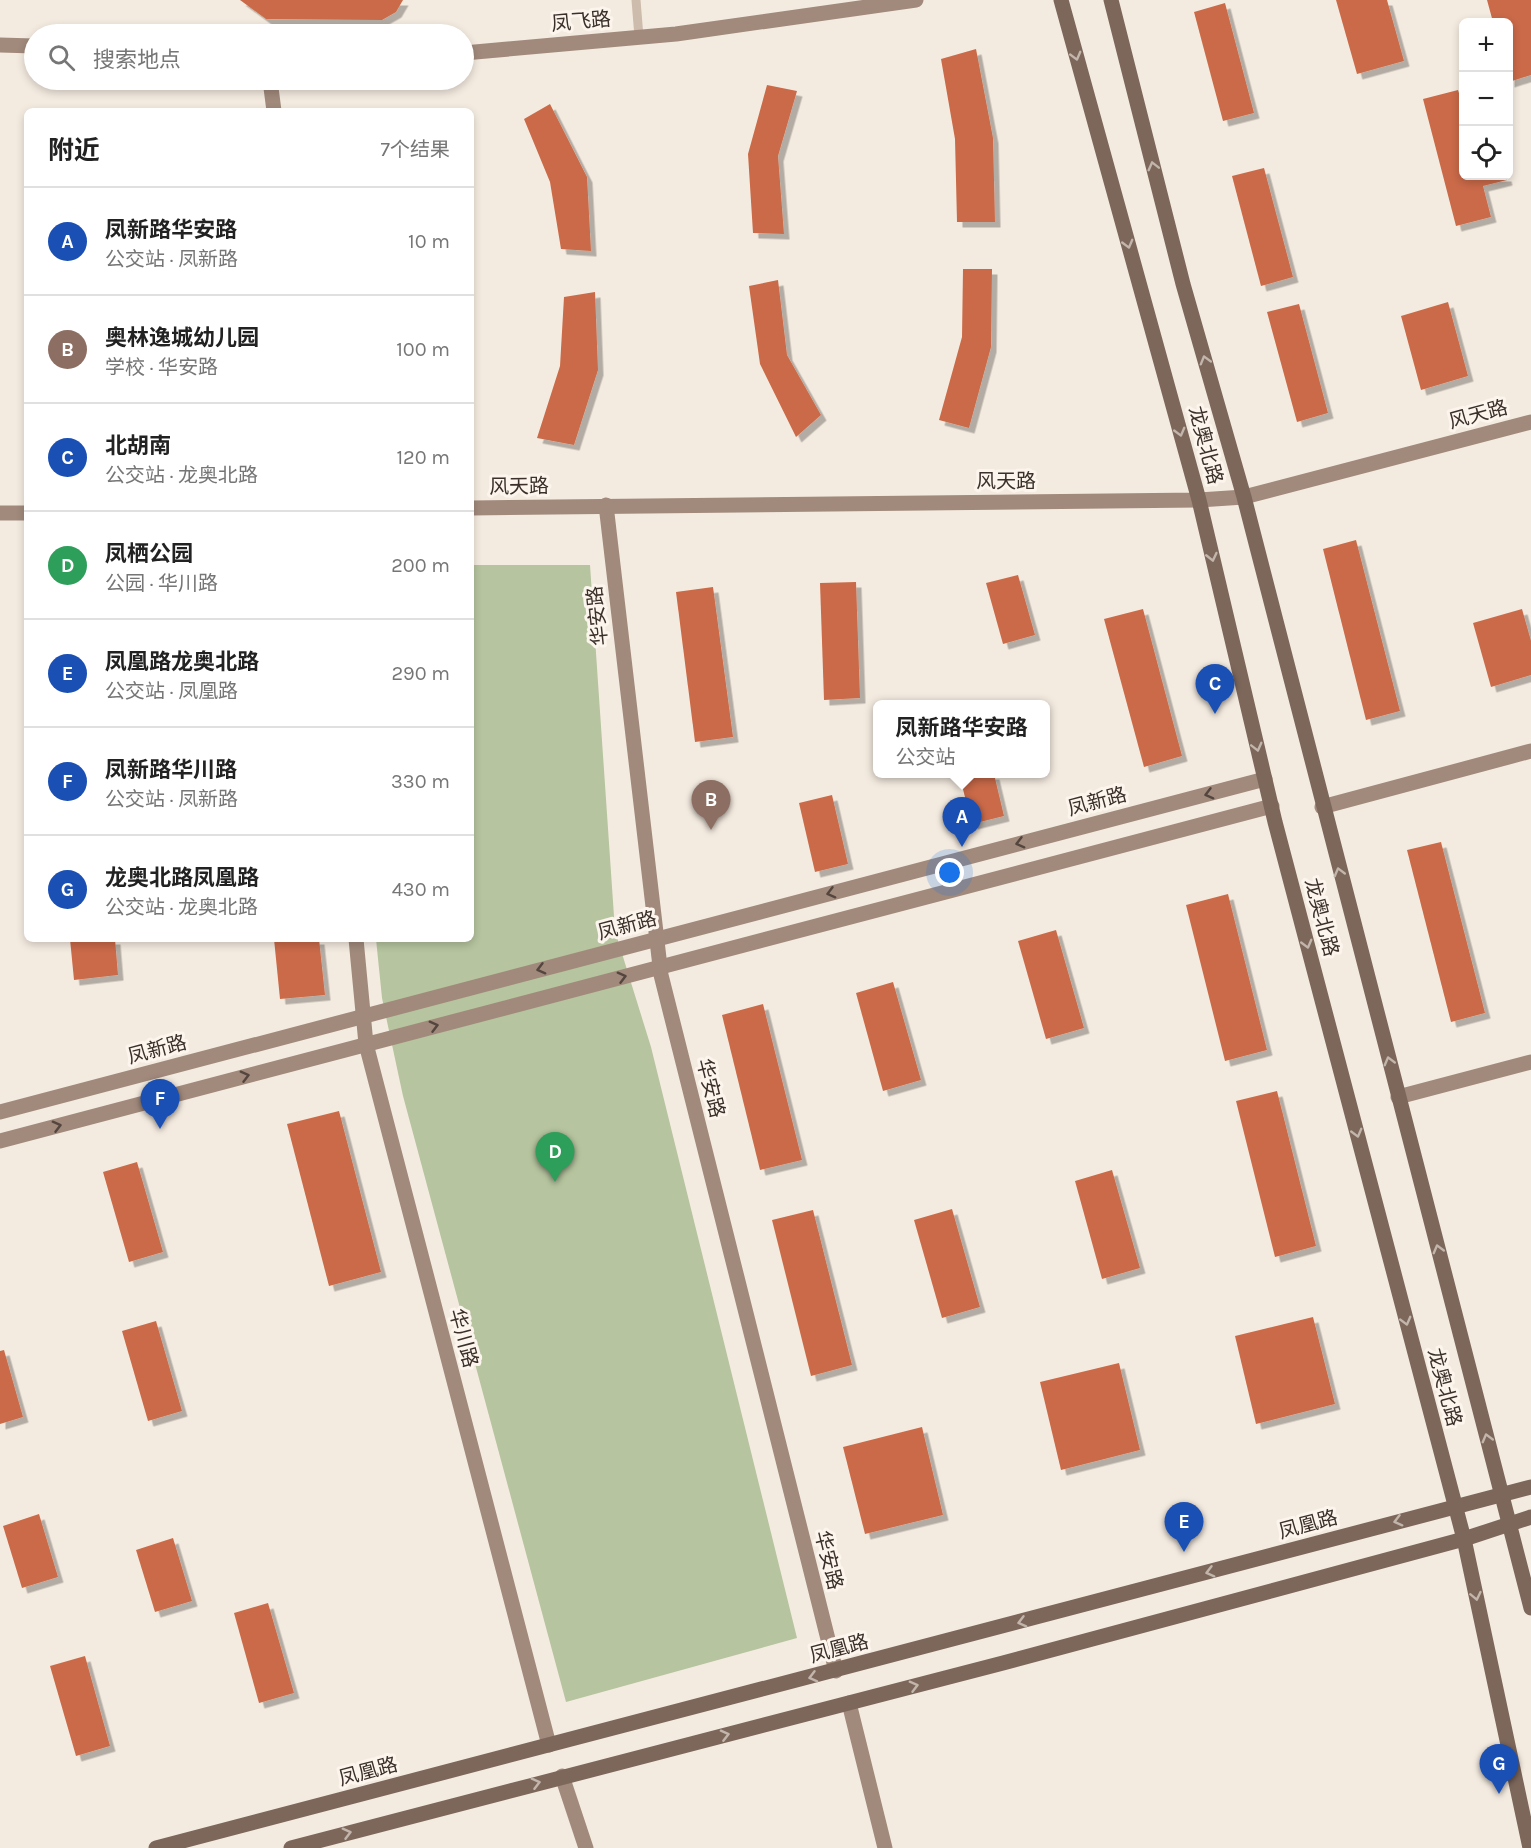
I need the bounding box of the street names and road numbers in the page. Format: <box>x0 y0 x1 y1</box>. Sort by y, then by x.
street label: 凤飞路 <box>550 7 612 36</box>
street label: 风天路 <box>1446 396 1510 433</box>
street label: 龙奥北路 <box>1184 404 1227 487</box>
street label: 风天路 <box>976 470 1036 493</box>
street label: 风天路 <box>489 474 549 499</box>
street label: 华安路 <box>583 585 612 647</box>
street label: 凤新路 <box>1065 783 1129 820</box>
street label: 龙奥北路 <box>1300 876 1343 959</box>
street label: 凤新路 <box>595 907 659 944</box>
street label: 凤新路 <box>125 1031 189 1068</box>
street label: 华安路 <box>692 1056 729 1120</box>
street label: 华川路 <box>445 1306 482 1370</box>
street label: 龙奥北路 <box>1423 1346 1466 1429</box>
street label: 凤凰路 <box>1276 1506 1340 1543</box>
street label: 华安路 <box>810 1528 847 1592</box>
street label: 凤凰路 <box>807 1630 871 1667</box>
street label: 凤凰路 <box>336 1753 400 1790</box>

